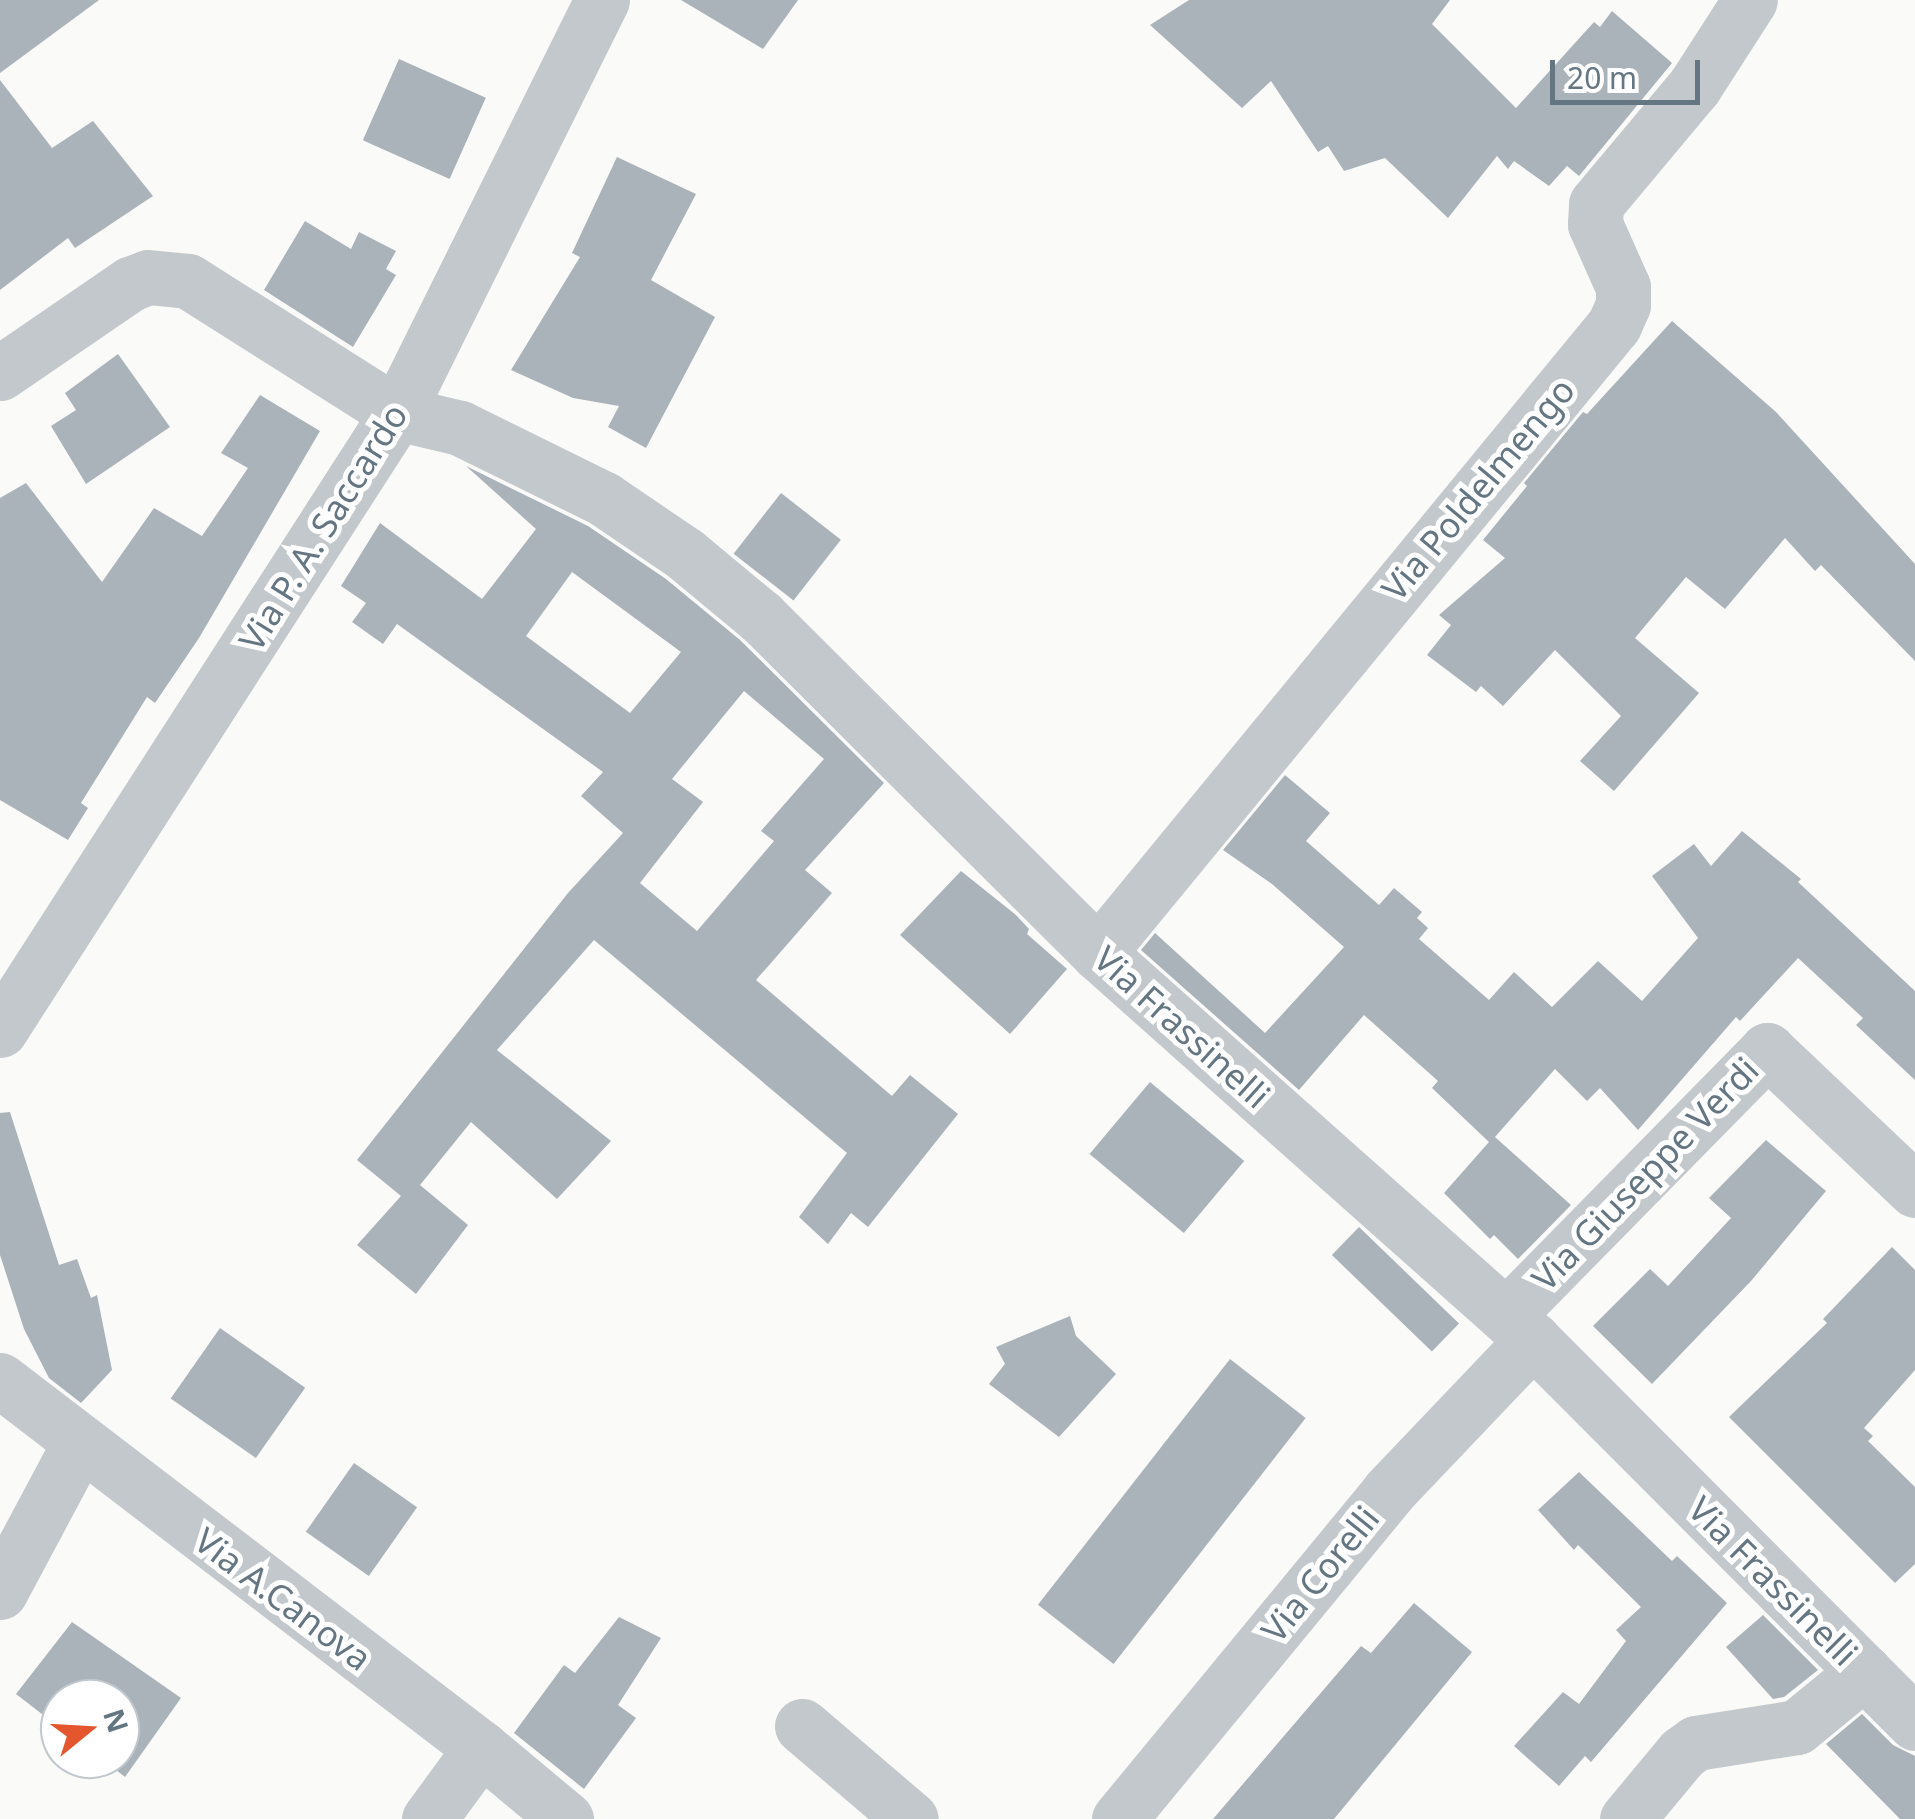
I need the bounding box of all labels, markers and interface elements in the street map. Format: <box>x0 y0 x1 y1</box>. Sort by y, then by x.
scale bar <box>1555 40 1705 102</box>
text: 20 m <box>1567 57 1637 98</box>
street label: Via Poldelmengo <box>1373 369 1583 609</box>
street label: Via P. A. Saccardo <box>230 396 416 658</box>
street label: Via Frassinelli <box>1086 937 1278 1117</box>
street label: Via Giuseppe Verdi <box>1523 1049 1767 1299</box>
street label: Via Frassinelli <box>1680 1488 1866 1674</box>
street label: Via Corelli <box>1253 1498 1387 1650</box>
street label: Via A.Canova <box>186 1519 380 1679</box>
north arrow <box>40 1679 140 1779</box>
text: N <box>95 1704 138 1737</box>

